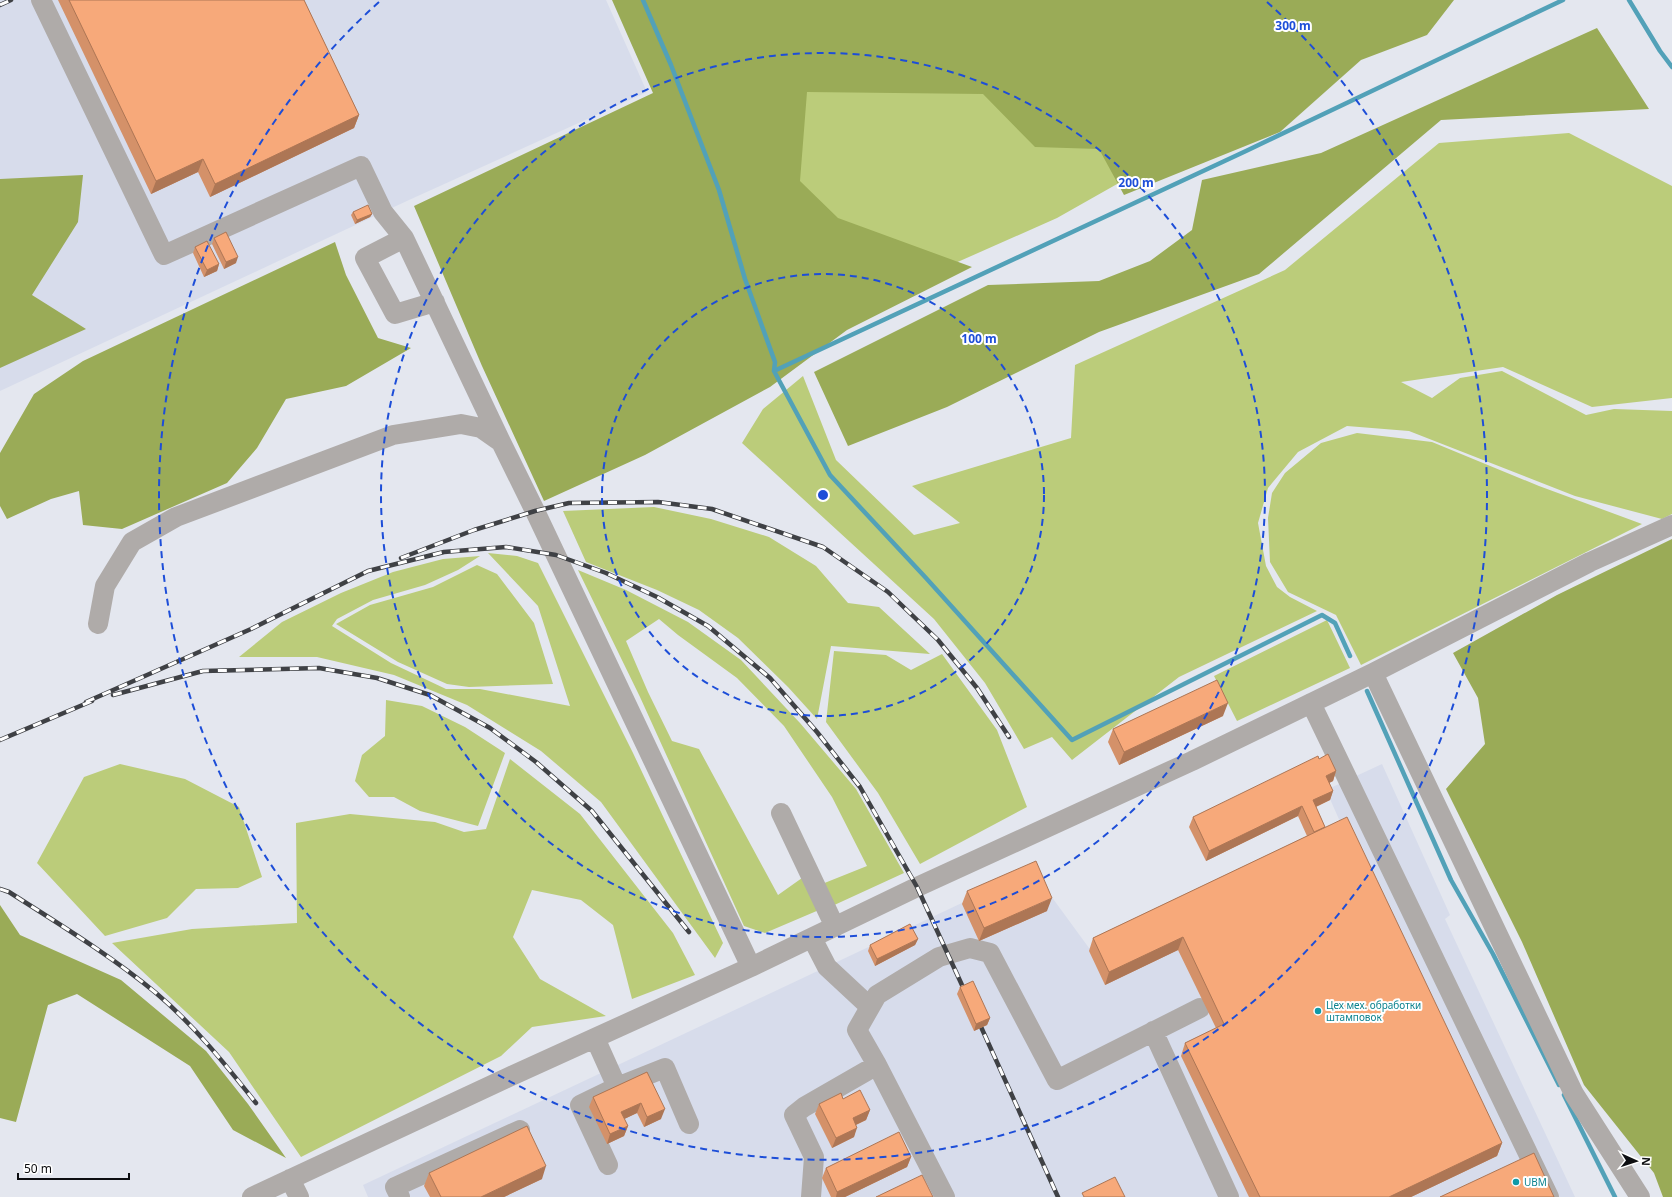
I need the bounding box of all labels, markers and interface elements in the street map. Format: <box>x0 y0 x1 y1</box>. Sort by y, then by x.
text: 300 m <box>1275 17 1311 34</box>
text: 200 m <box>1118 174 1154 191</box>
text: 100 m <box>961 330 997 347</box>
centre of rings <box>816 488 830 502</box>
place label: Цех мех. обработки штамповок <box>1326 998 1421 1024</box>
marker: Цех мех. обработки штамповок <box>1313 1006 1323 1016</box>
north arrow <box>1616 1141 1656 1181</box>
scale bar <box>18 1155 129 1181</box>
text: N <box>1639 1157 1654 1166</box>
text: 50 m <box>24 1160 52 1177</box>
place label: UBM <box>1524 1175 1547 1189</box>
marker: UBM <box>1511 1177 1521 1187</box>

